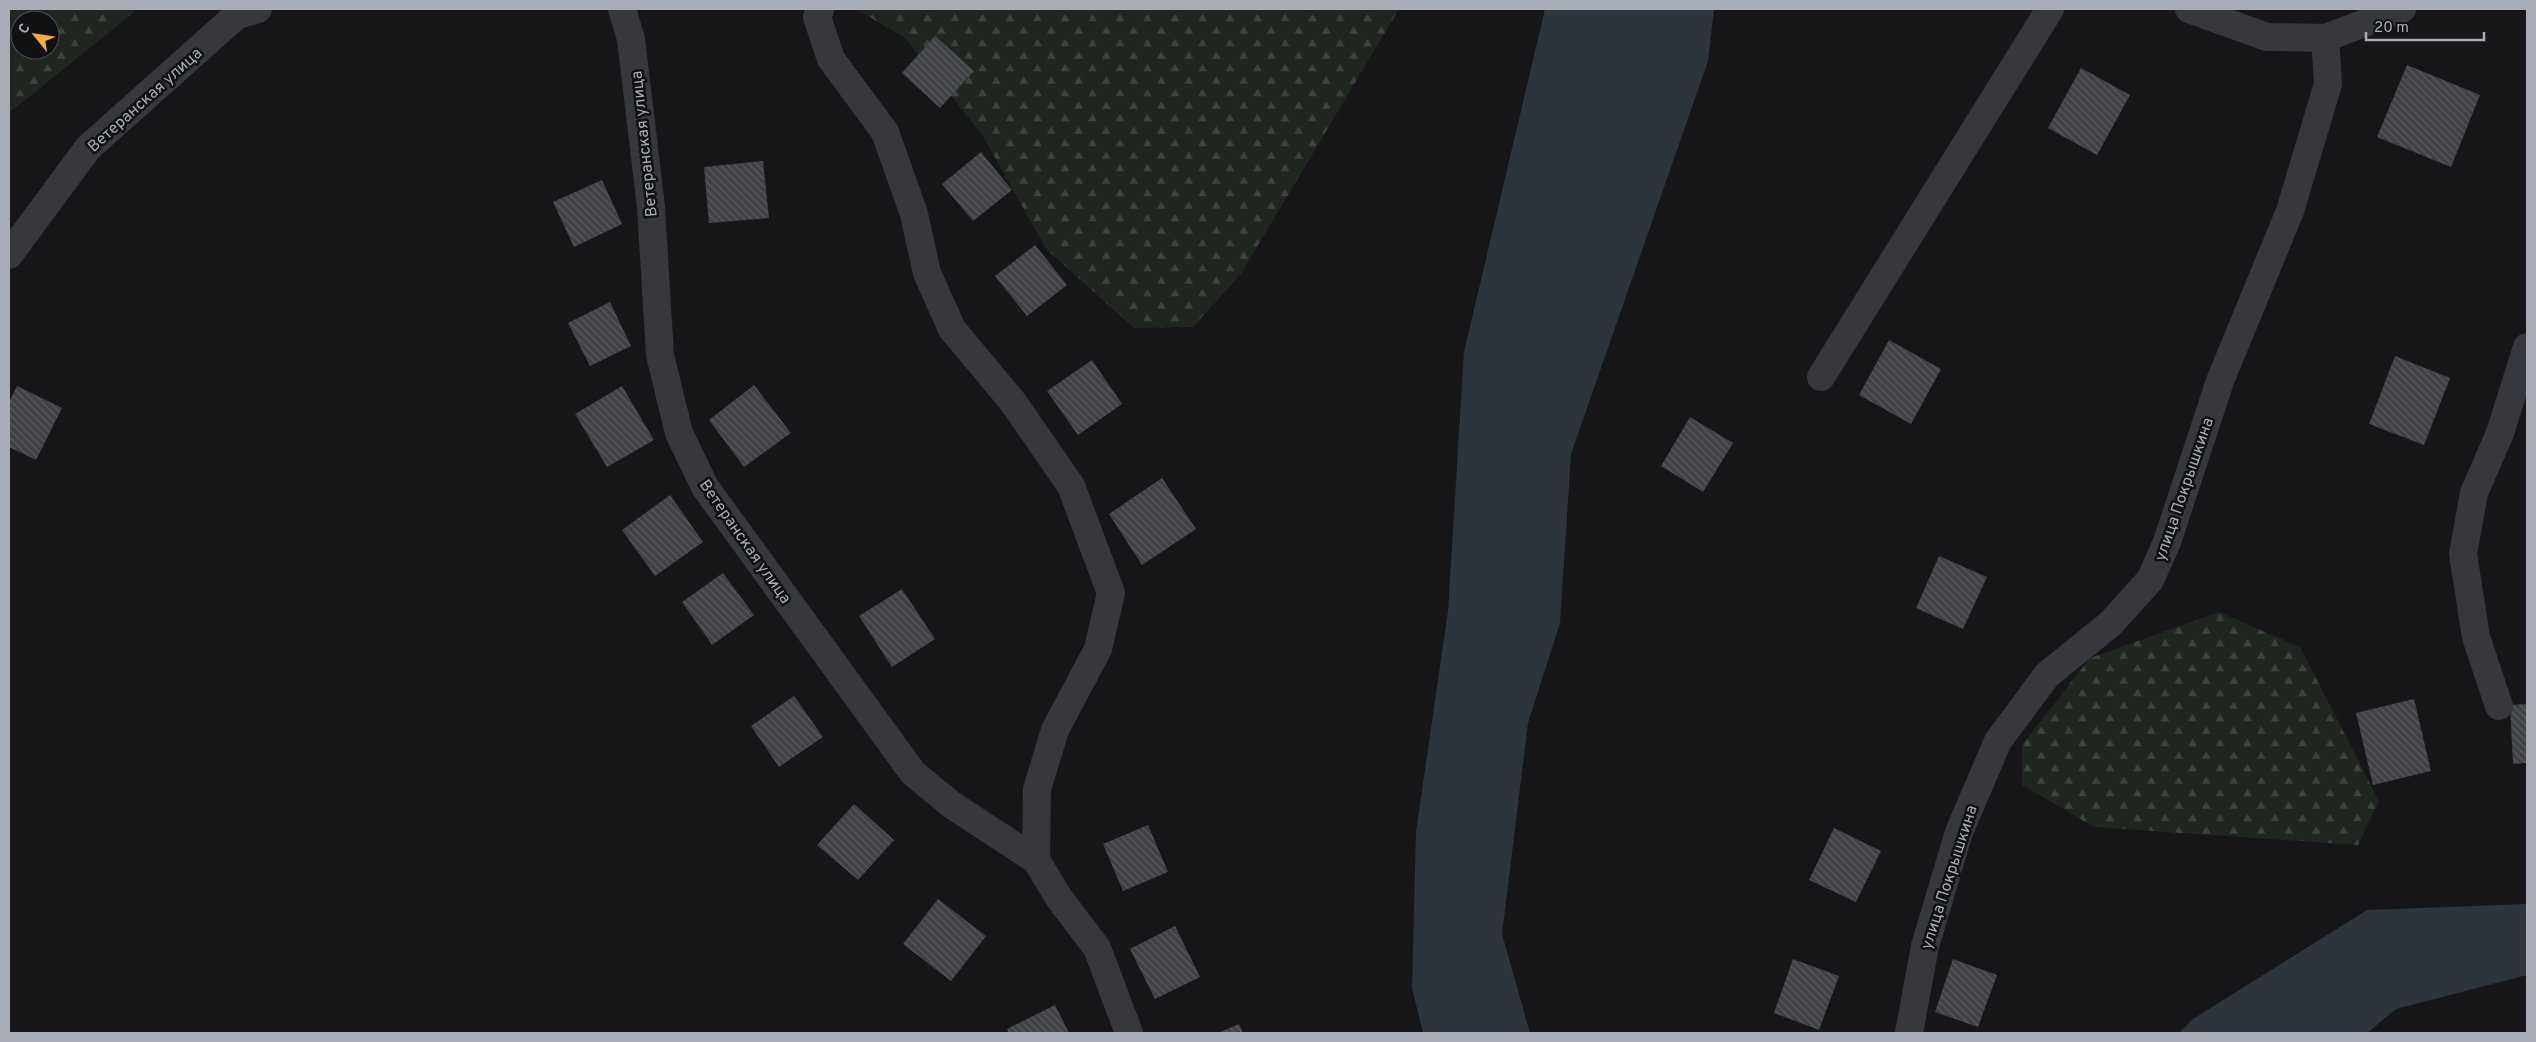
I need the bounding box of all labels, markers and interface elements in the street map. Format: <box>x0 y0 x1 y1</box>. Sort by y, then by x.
north arrow <box>10 10 60 60</box>
scale bar <box>2366 10 2484 42</box>
text: 20 m <box>2374 19 2409 38</box>
text: С <box>15 21 35 37</box>
street label: Ветеранская улица <box>84 44 207 157</box>
street label: Ветеранская улица <box>627 70 663 218</box>
street label: улица Покрышкина <box>2151 415 2219 564</box>
street label: Ветеранская улица <box>694 476 795 608</box>
street label: улица Покрышкина <box>1917 803 1983 952</box>

